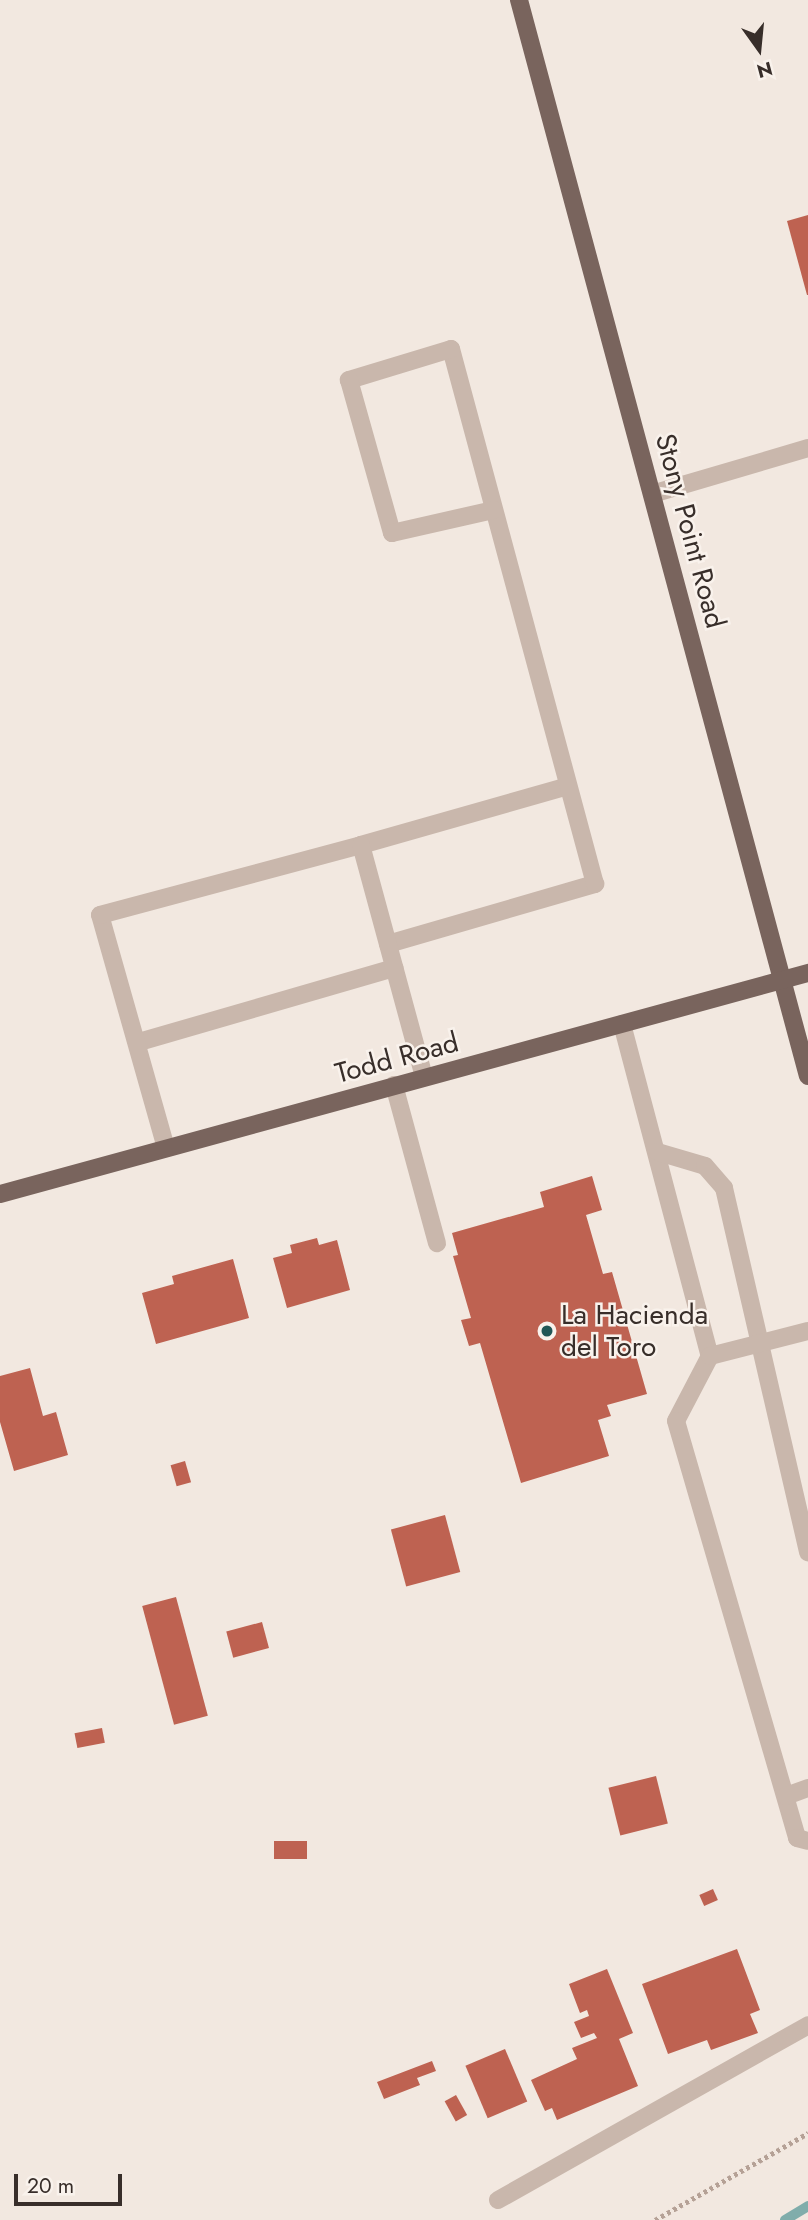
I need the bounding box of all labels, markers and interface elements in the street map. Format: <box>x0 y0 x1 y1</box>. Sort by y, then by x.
north arrow <box>724 14 794 84</box>
text: N <box>754 55 775 85</box>
street label: Stony Point Road <box>648 430 732 632</box>
street label: Todd Road <box>332 1025 462 1091</box>
place label: La Hacienda del Toro <box>561 1298 708 1364</box>
marker: La Hacienda del Toro <box>539 1323 555 1339</box>
scale bar <box>18 2160 126 2204</box>
text: 20 m <box>27 2171 74 2201</box>

